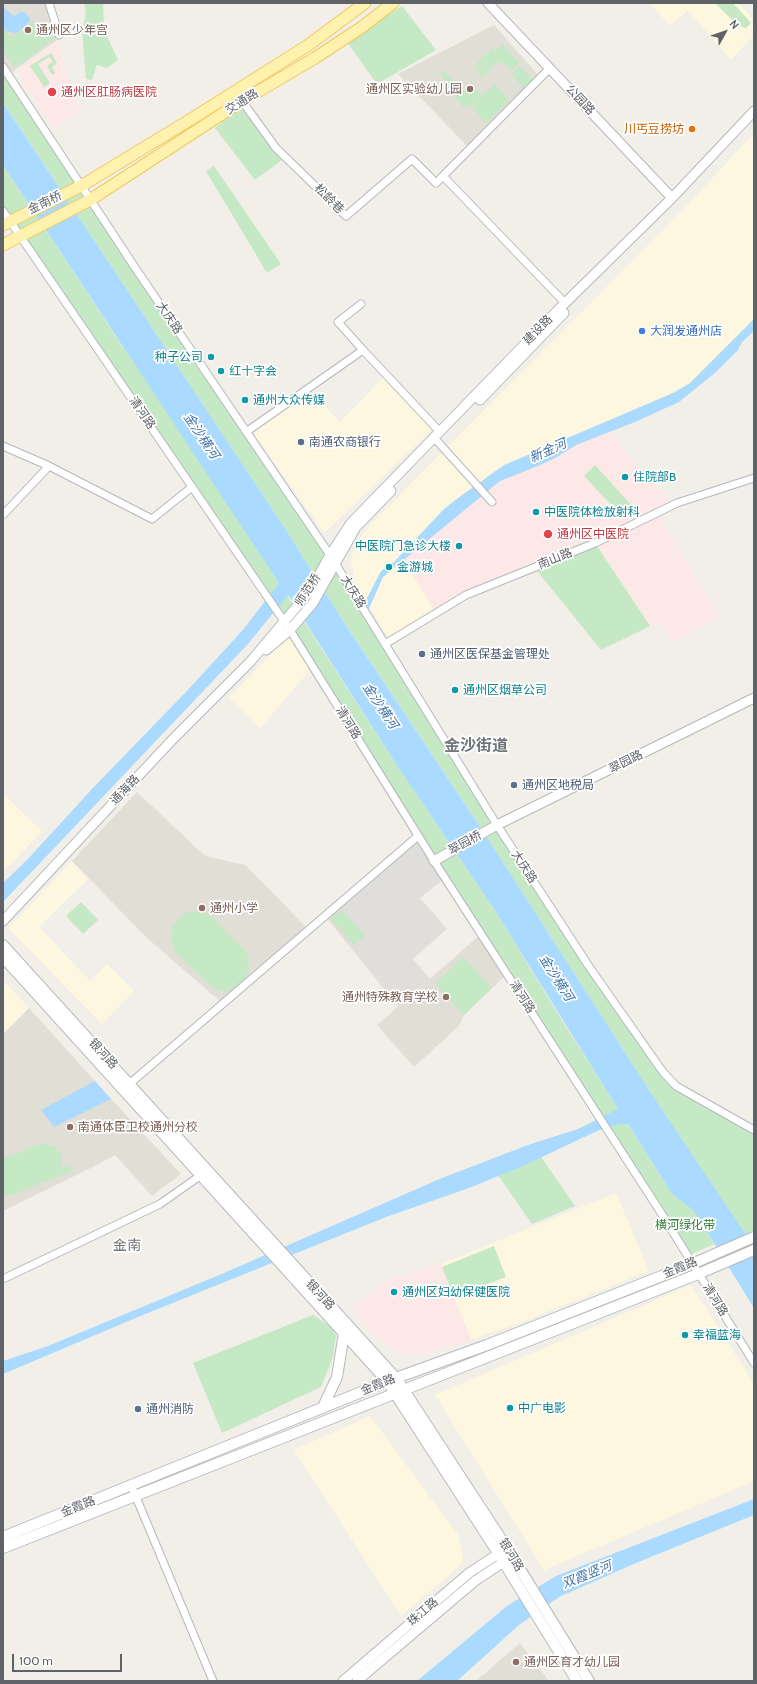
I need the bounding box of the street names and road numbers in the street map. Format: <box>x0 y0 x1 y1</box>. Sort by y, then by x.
street label: 公园路 <box>562 82 598 118</box>
street label: 交通路 <box>223 86 261 118</box>
street label: 松龄巷 <box>311 181 347 217</box>
street label: 金南桥 <box>26 189 64 217</box>
street label: 大庆路 <box>153 299 185 337</box>
street label: 建设路 <box>520 312 556 348</box>
street label: 清河路 <box>126 394 158 432</box>
street label: 南山路 <box>536 546 574 572</box>
street label: 师范桥 <box>292 571 324 609</box>
street label: 大庆路 <box>337 573 369 611</box>
street label: 清河路 <box>332 704 364 742</box>
street label: 翠园路 <box>607 747 645 777</box>
street label: 通海路 <box>107 772 143 808</box>
street label: 翠园桥 <box>446 828 484 858</box>
street label: 大庆路 <box>508 848 540 886</box>
street label: 清河路 <box>506 978 538 1016</box>
street label: 银河路 <box>86 1036 120 1072</box>
street label: 金霞路 <box>661 1255 699 1281</box>
street label: 银河路 <box>303 1277 337 1313</box>
street label: 清河路 <box>699 1281 731 1319</box>
street label: 金霞路 <box>359 1372 397 1398</box>
street label: 金霞路 <box>59 1494 97 1520</box>
street label: 银河路 <box>496 1536 526 1574</box>
street label: 珠江路 <box>405 1595 441 1629</box>

